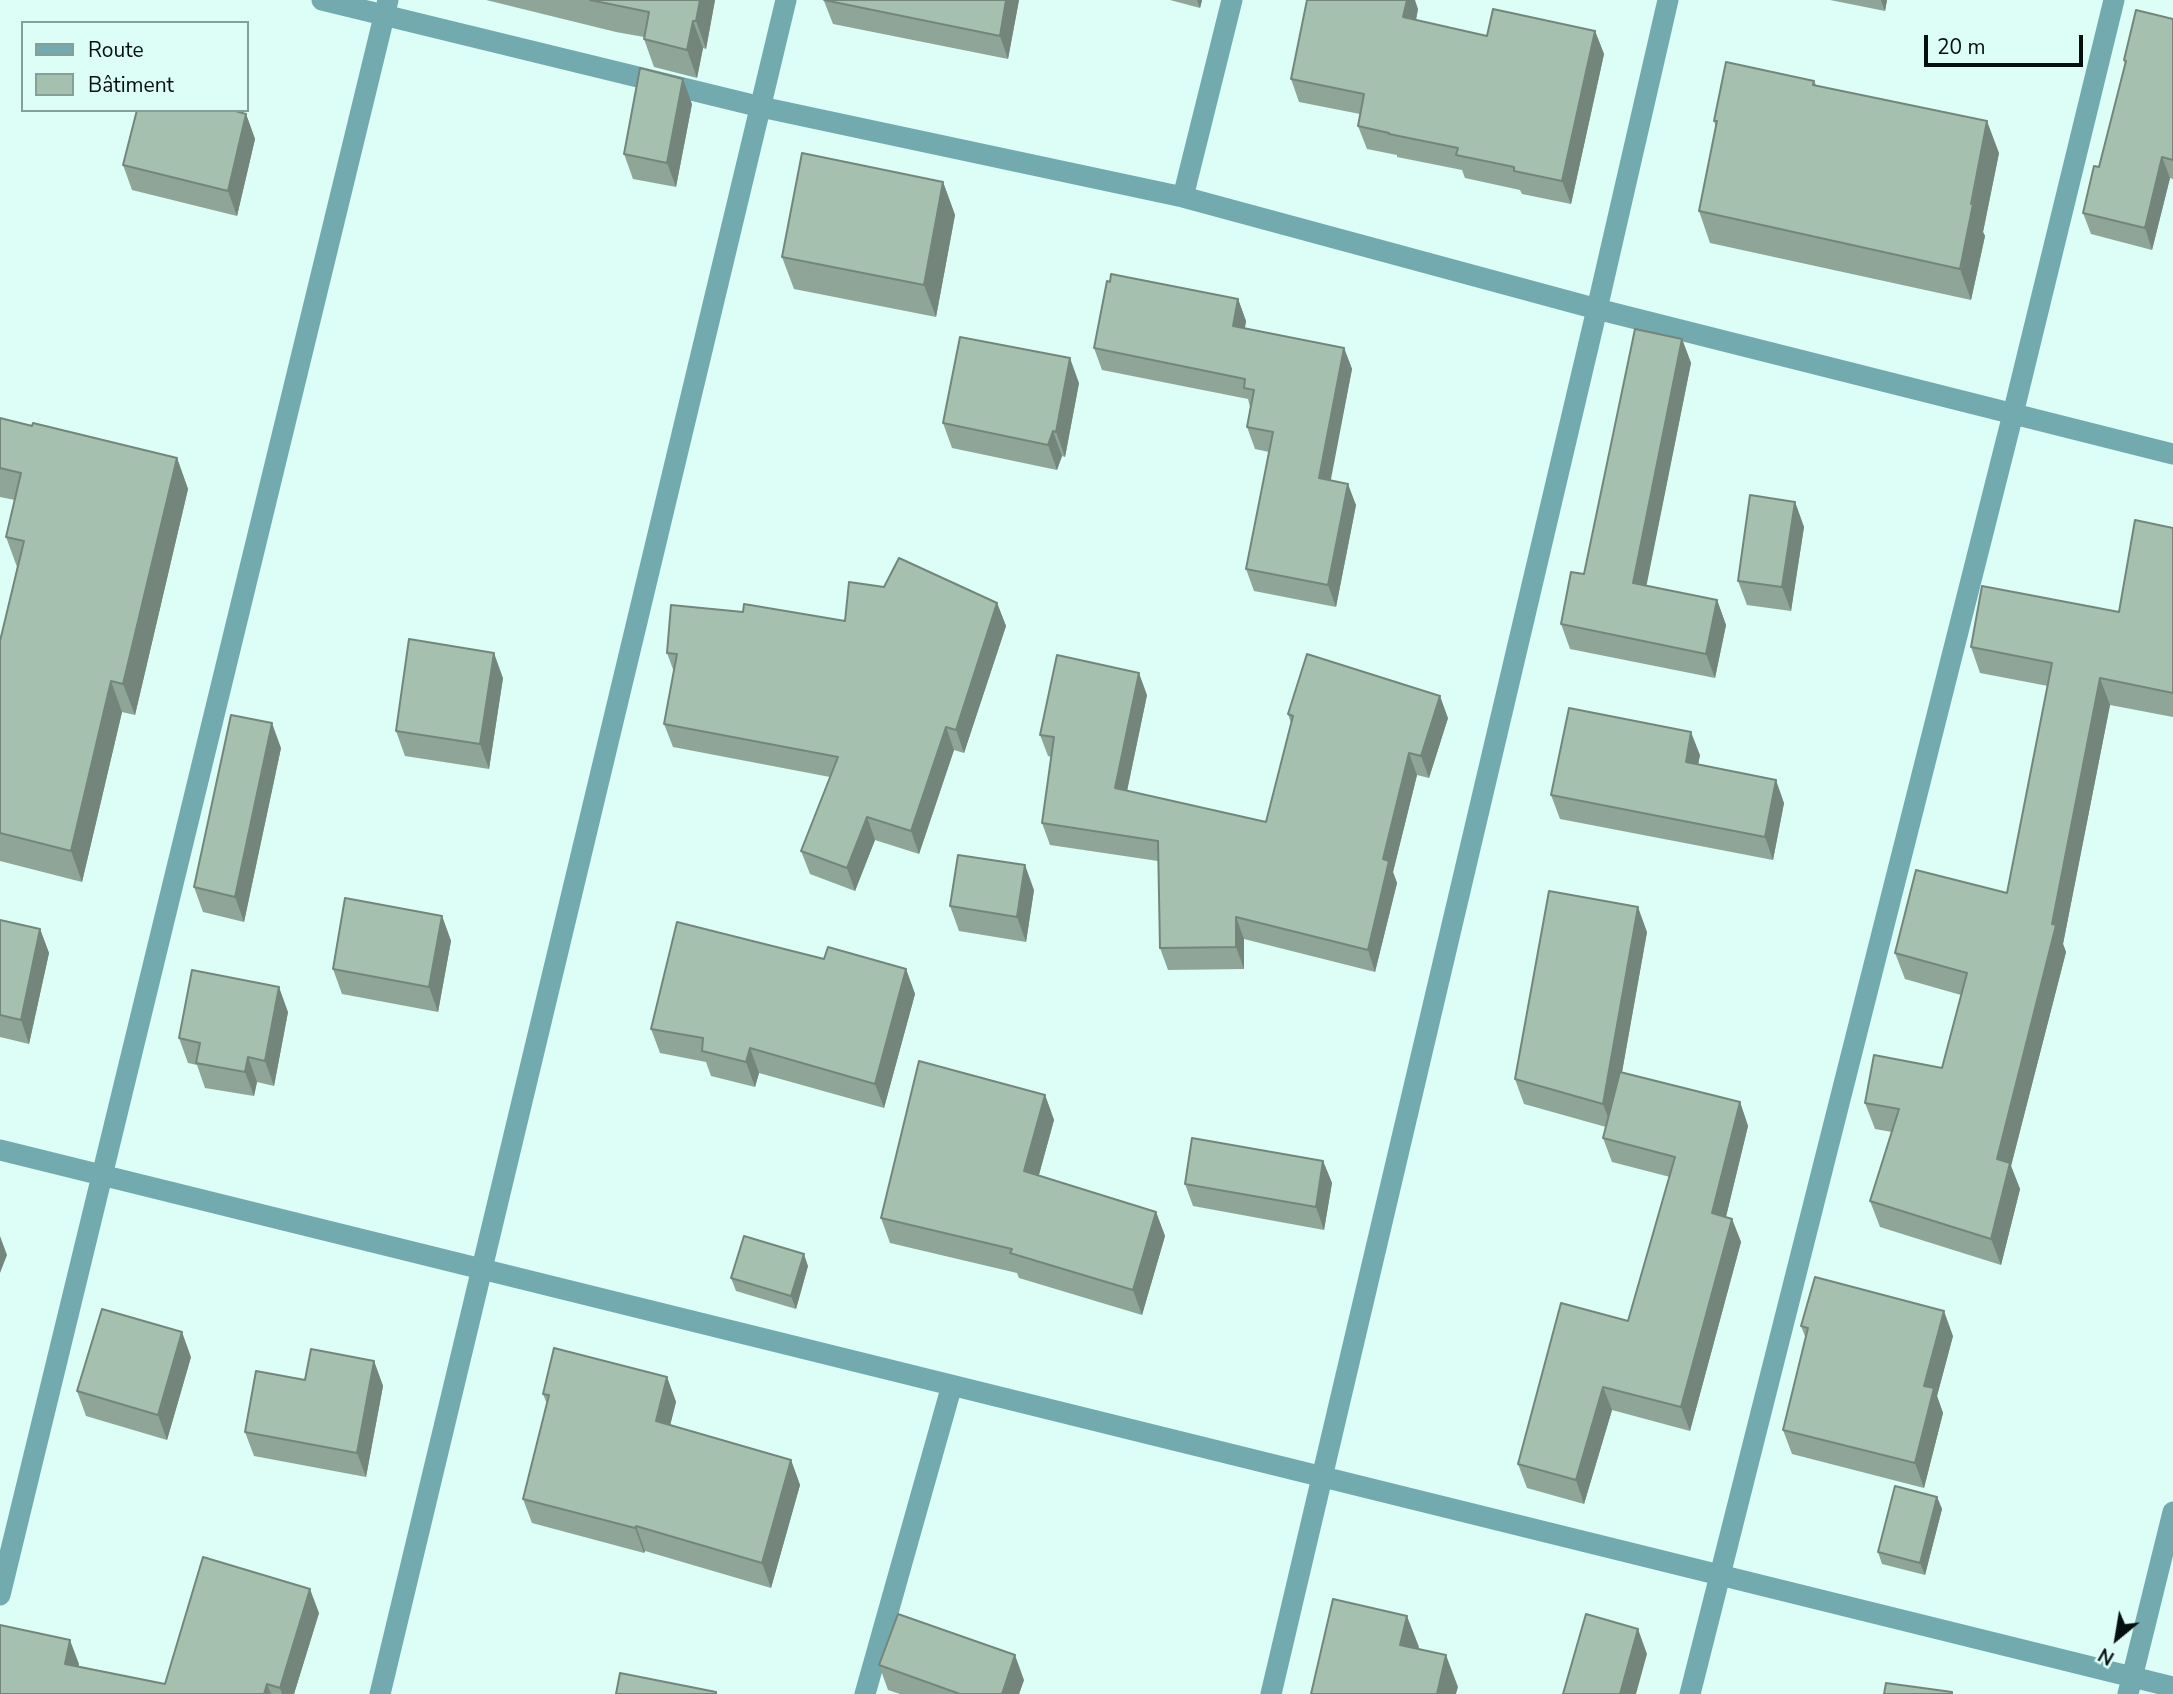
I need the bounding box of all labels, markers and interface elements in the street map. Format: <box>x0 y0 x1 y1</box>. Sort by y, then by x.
legend <box>21 21 248 112</box>
scale bar <box>1928 21 2087 65</box>
text: 20 m <box>1937 33 1986 61</box>
text: Route <box>88 36 144 64</box>
text: Bâtiment <box>88 71 174 99</box>
north arrow <box>2082 1603 2152 1673</box>
text: N <box>2094 1641 2119 1671</box>

